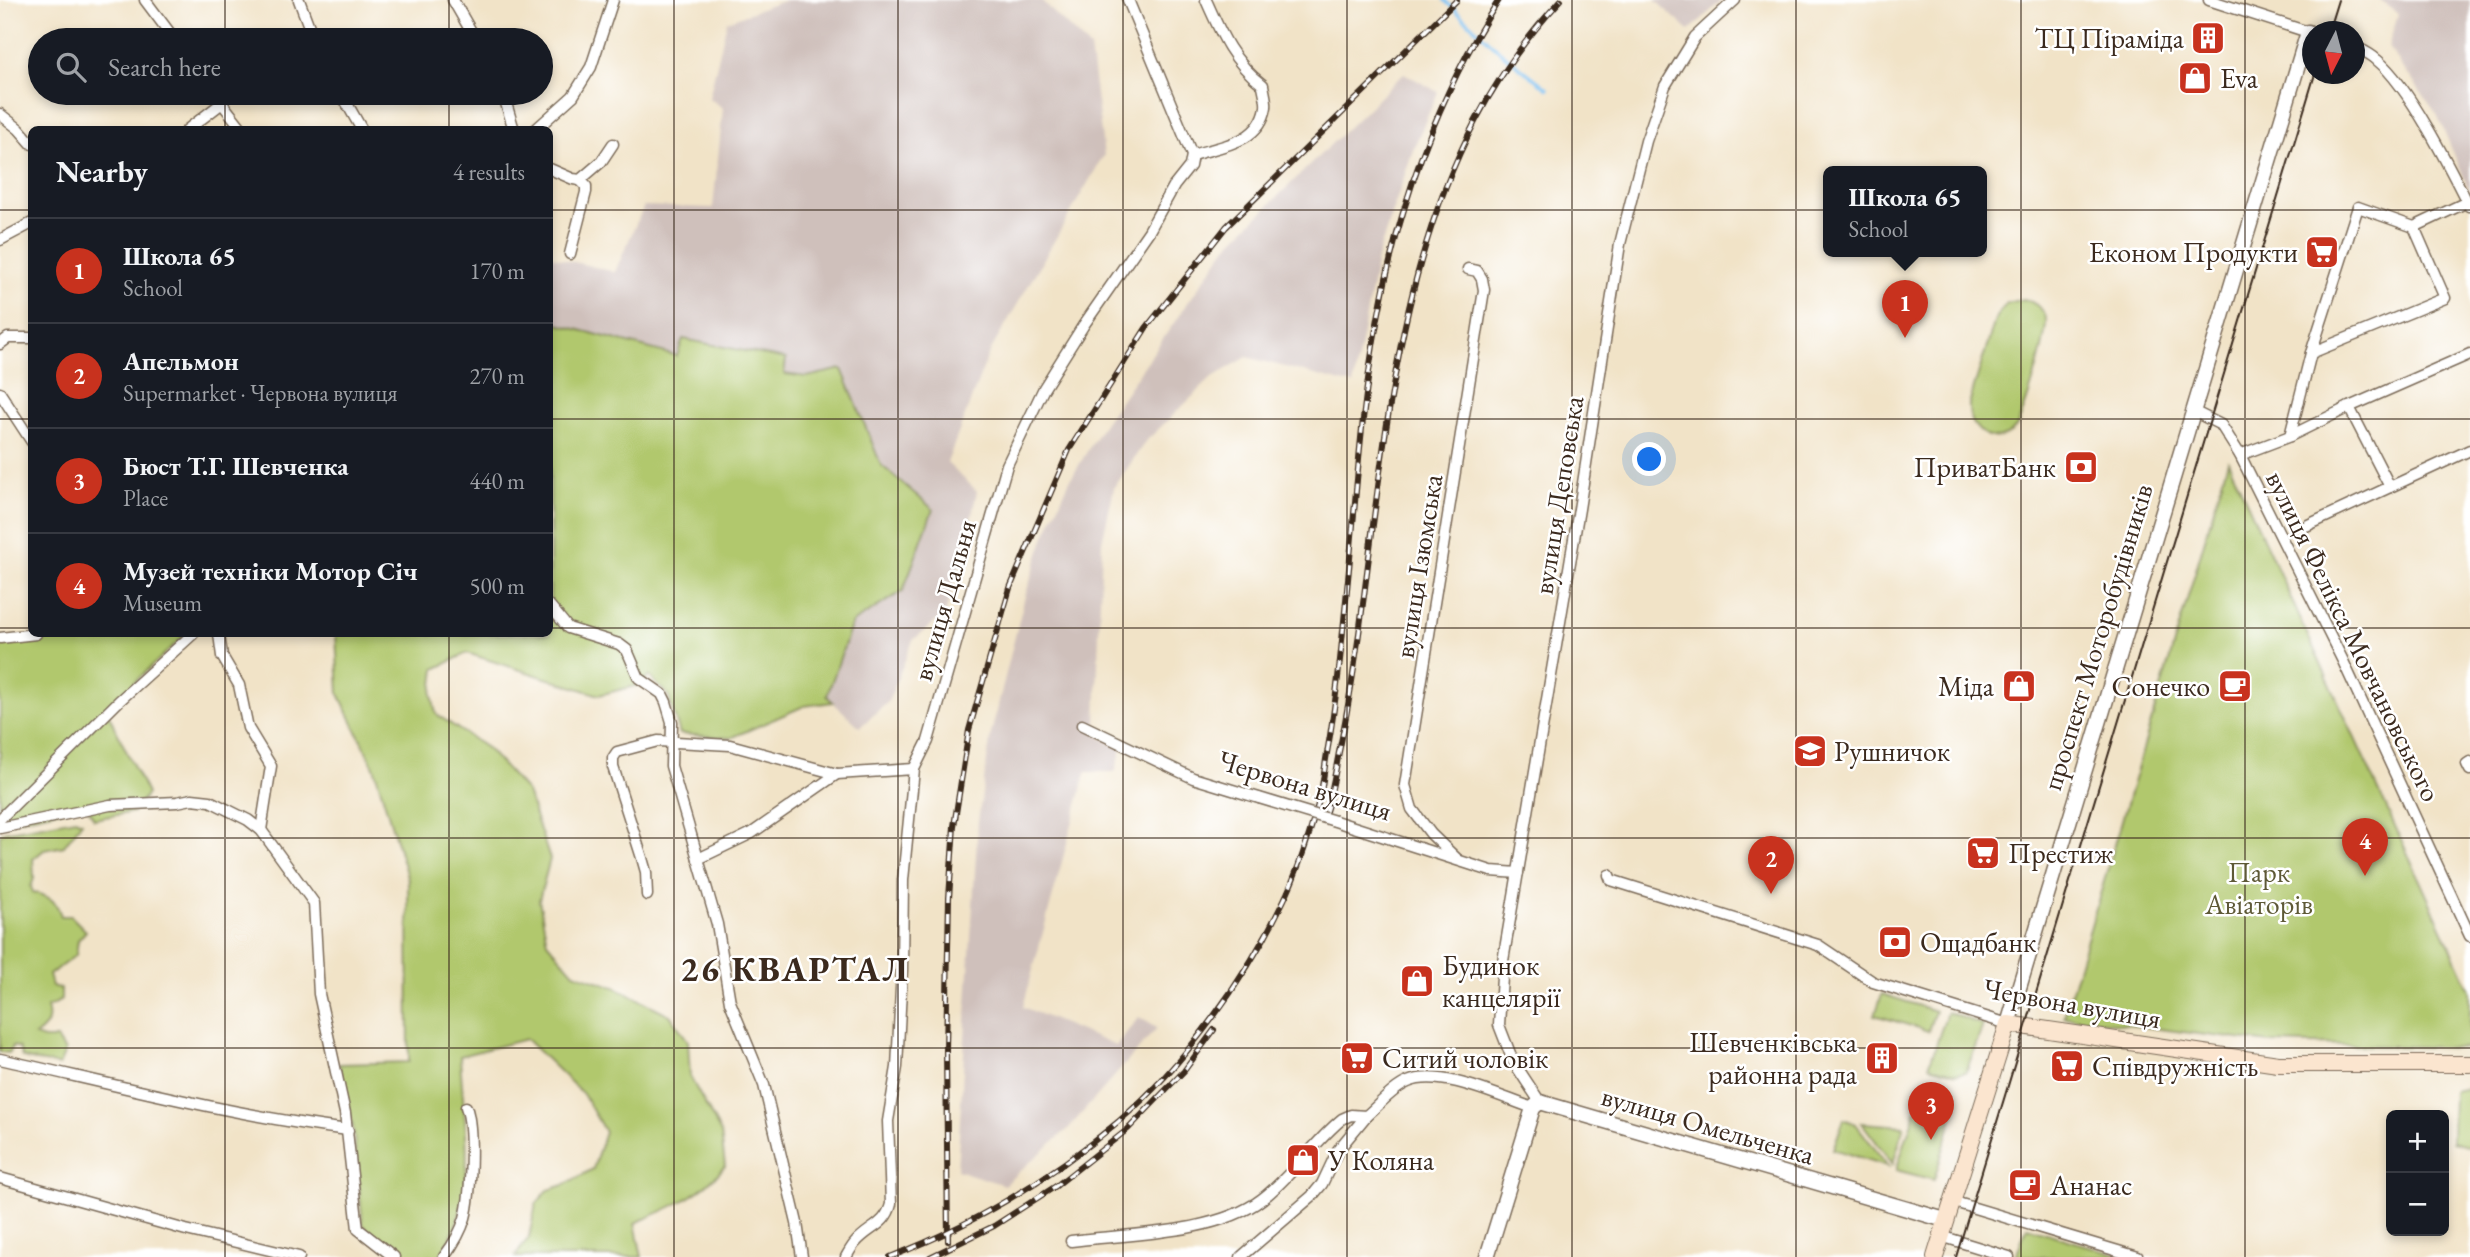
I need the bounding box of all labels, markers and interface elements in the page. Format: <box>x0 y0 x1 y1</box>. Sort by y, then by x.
building icon: ТЦ Піраміда <box>2189 19 2227 57</box>
place label: ТЦ Піраміда <box>2034 20 2185 56</box>
north arrow <box>2302 21 2365 84</box>
search box <box>28 28 553 105</box>
icon: search <box>52 48 90 86</box>
text: Search here <box>108 50 221 84</box>
shop icon: Eva <box>2176 59 2214 97</box>
place label: Eva <box>2220 60 2259 96</box>
text: Nearby <box>56 152 148 191</box>
text: 4 results <box>453 157 525 187</box>
popup <box>1823 166 1987 257</box>
text: Школа 65 <box>1848 180 1962 214</box>
text: School <box>1848 214 1908 244</box>
supermarket icon: Економ Продукти <box>2303 233 2341 271</box>
place label: Економ Продукти <box>2089 234 2298 270</box>
text: Школа 65 <box>123 239 236 273</box>
text: 1 <box>73 256 85 286</box>
text: 170 m <box>469 256 525 286</box>
text: School <box>123 273 183 303</box>
pin: 1 <box>1882 280 1928 338</box>
text: Апельмон <box>123 344 239 378</box>
text: 2 <box>73 361 85 391</box>
text: 270 m <box>469 361 525 391</box>
text: Supermarket · Червона вулиця <box>123 378 398 408</box>
street label: вулиця Деповська <box>1525 392 1592 597</box>
your location <box>1632 442 1666 476</box>
bank icon: ПриватБанк <box>2062 448 2100 486</box>
text: Бюст Т.Г. Шевченка <box>123 449 349 483</box>
place label: ПриватБанк <box>1913 449 2056 485</box>
street label: вулиця Фелікса Мовчановського <box>2258 465 2450 807</box>
text: 3 <box>73 466 85 496</box>
text: 440 m <box>469 466 525 496</box>
street label: вулиця Ізюмська <box>1386 471 1450 661</box>
street label: проспект Моторобудівників <box>2033 479 2161 794</box>
text: Place <box>123 483 168 513</box>
street label: вулиця Дальня <box>904 515 984 685</box>
text: Музей техніки Мотор Січ <box>123 554 418 588</box>
text: 4 <box>73 571 85 601</box>
text: 500 m <box>469 571 525 601</box>
text: Museum <box>123 588 202 618</box>
shop icon: Міда <box>2000 667 2038 705</box>
cafe icon: Сонечко <box>2216 667 2254 705</box>
place label: Міда <box>1938 668 1995 704</box>
place label: Сонечко <box>2112 668 2210 704</box>
school or university icon: Рушничок <box>1791 732 1829 770</box>
place label: Рушничок <box>1834 733 1950 769</box>
street label: Червона вулиця <box>1214 742 1396 828</box>
pin: 4 <box>2342 818 2388 876</box>
supermarket icon: Престиж <box>1964 834 2002 872</box>
place label: Престиж <box>2008 835 2114 871</box>
pin: 2 <box>1748 836 1794 894</box>
park label: Парк Авіаторів <box>2204 854 2313 922</box>
bank icon: Ощадбанк <box>1876 923 1914 961</box>
place label: Ощадбанк <box>1920 924 2036 960</box>
district label: 26 КВАРТАЛ <box>680 946 910 991</box>
place label: Будинок канцелярії <box>1442 947 1561 1015</box>
shop icon: Будинок канцелярії <box>1398 962 1436 1000</box>
street label: Червона вулиця <box>1980 970 2164 1036</box>
place label: Шевченківська районна рада <box>1689 1024 1858 1092</box>
supermarket icon: Ситий чоловік <box>1338 1039 1376 1077</box>
building icon: Шевченківська районна рада <box>1863 1039 1901 1077</box>
place label: Ситий чоловік <box>1382 1040 1548 1076</box>
supermarket icon: Співдружність <box>2048 1047 2086 1085</box>
place label: Співдружність <box>2092 1048 2258 1084</box>
street label: вулиця Омельченка <box>1597 1077 1819 1173</box>
pin: 3 <box>1908 1082 1954 1140</box>
map controls <box>2386 1110 2449 1236</box>
button: + <box>2386 1110 2449 1173</box>
shop icon: У Коляна <box>1284 1141 1322 1179</box>
place label: У Коляна <box>1327 1142 1435 1178</box>
cafe icon: Ананас <box>2006 1166 2044 1204</box>
place label: Ананас <box>2049 1167 2132 1203</box>
button: − <box>2386 1173 2449 1236</box>

